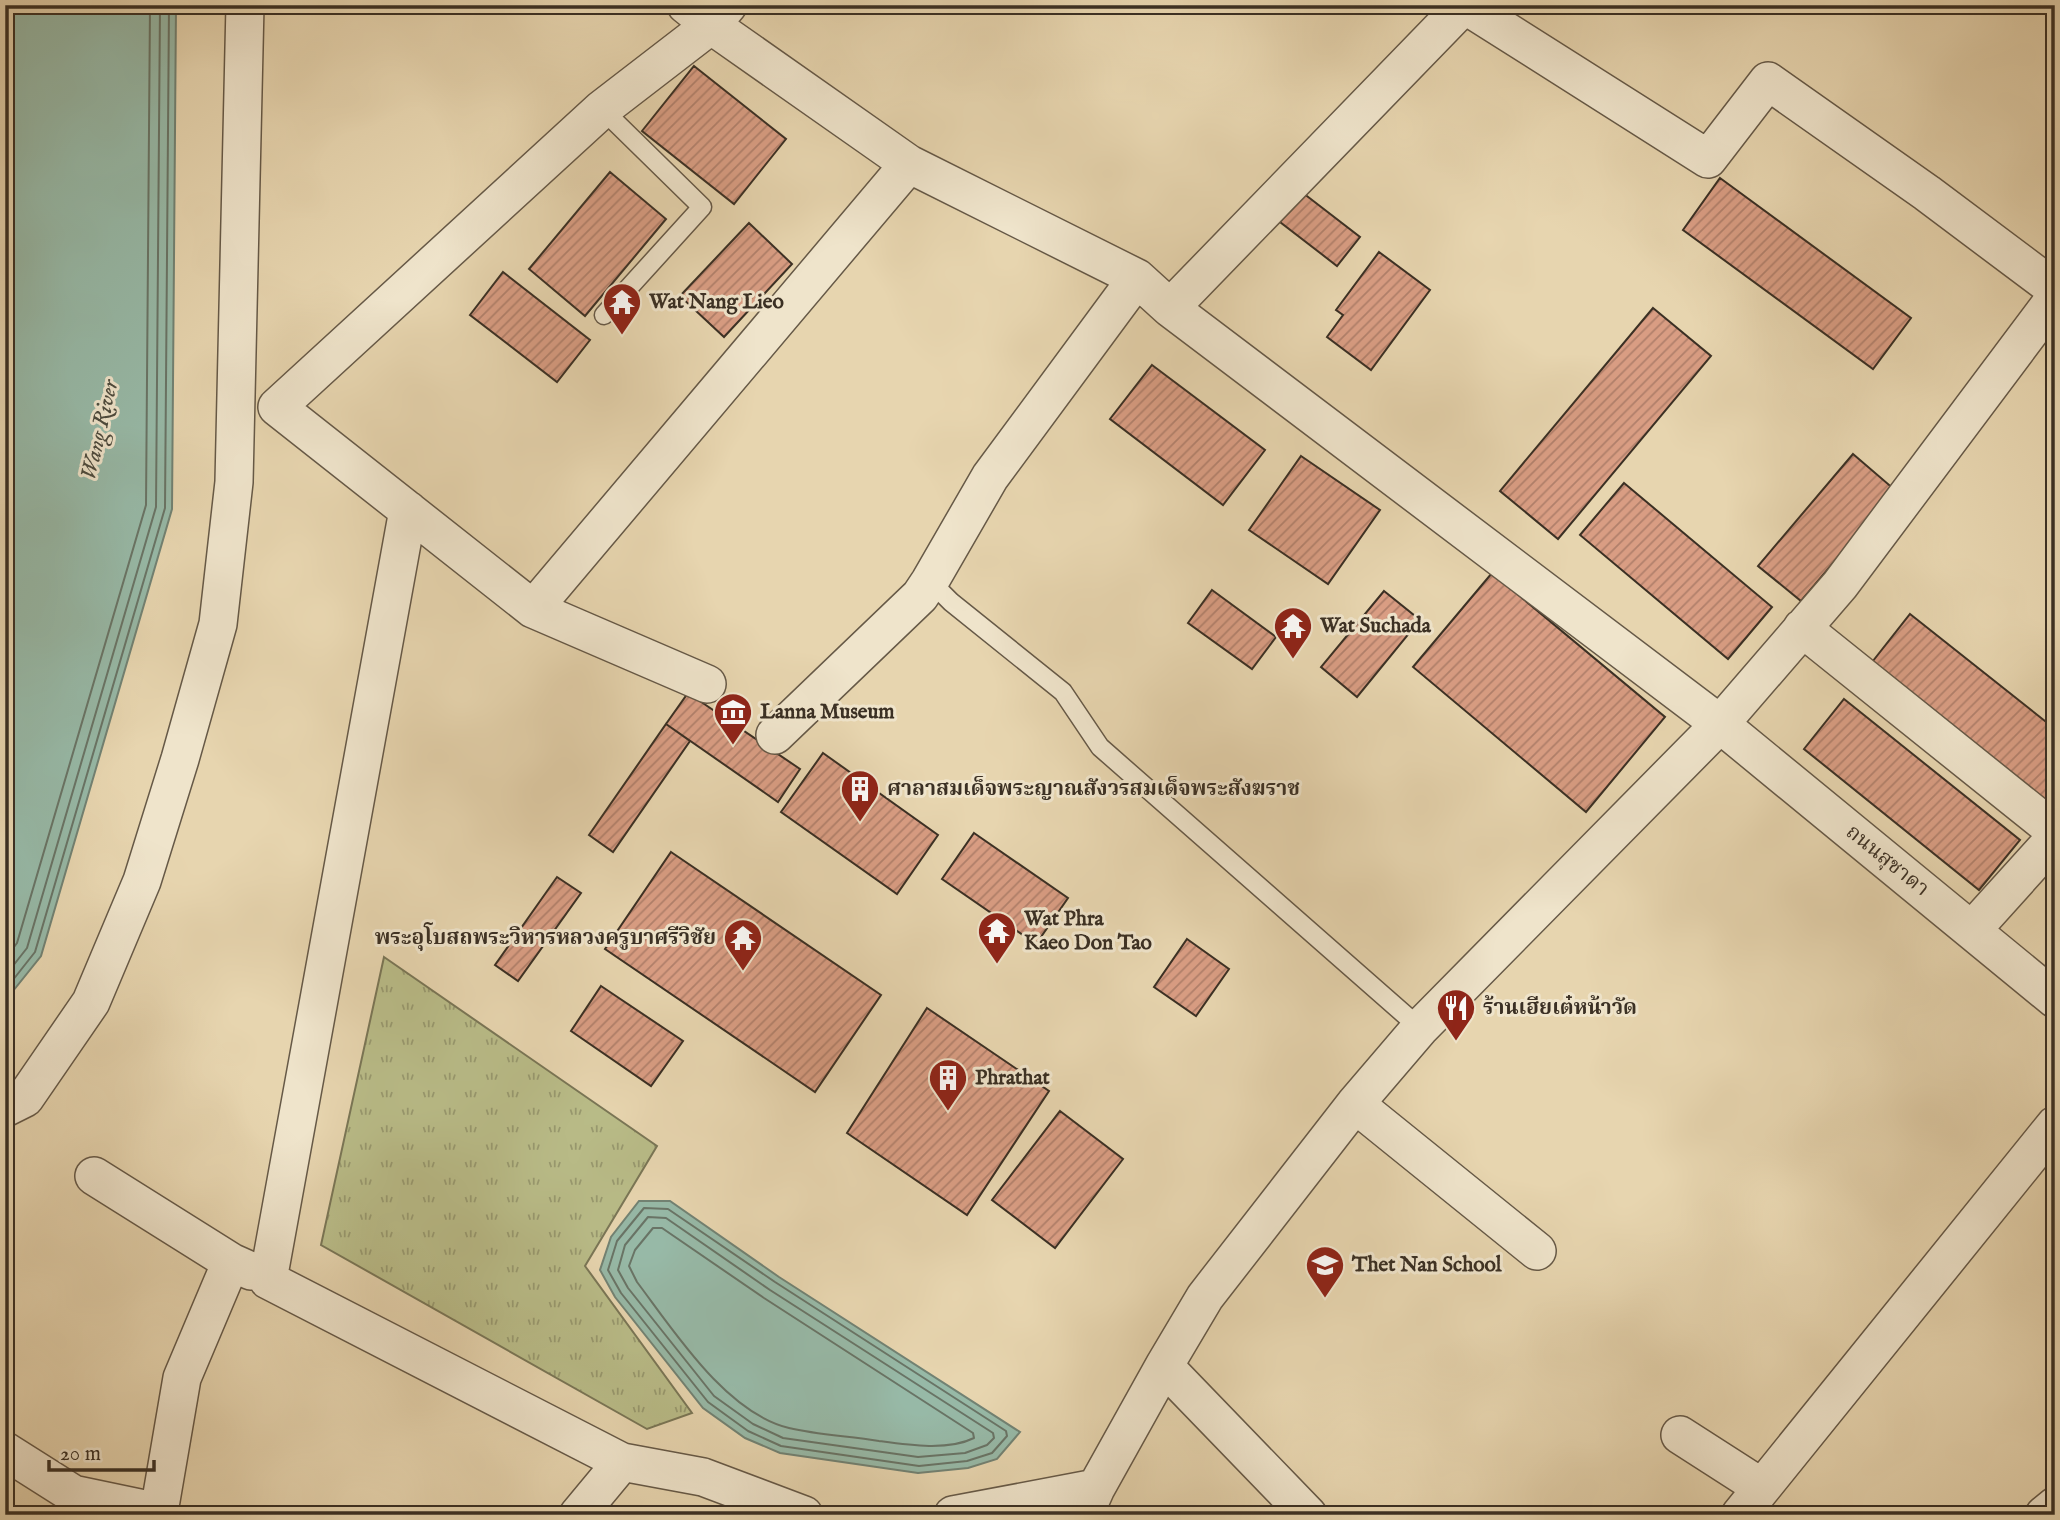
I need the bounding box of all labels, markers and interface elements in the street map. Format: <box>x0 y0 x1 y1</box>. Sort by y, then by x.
temple icon: Wat Nang Lieo <box>601 281 643 336</box>
place label: Wat Nang Lieo <box>648 289 784 316</box>
water label: Wang River <box>74 376 127 483</box>
temple icon: Wat Suchada <box>1272 605 1314 660</box>
place label: Wat Suchada <box>1319 613 1432 640</box>
museum icon: Lanna Museum <box>712 691 754 746</box>
place label: Lanna Museum <box>760 699 895 726</box>
building icon: ศาลาสมเด็จพระญาณสังวรสมเด็จพระสังฆราช <box>839 768 881 823</box>
place label: ศาลาสมเด็จพระญาณสังวรสมเด็จพระสังฆราช <box>887 776 1300 803</box>
street label: ถนนสุชาดา <box>1840 819 1934 903</box>
place label: Wat Phra Kaeo Don Tao <box>1023 906 1152 957</box>
temple icon: Wat Phra Kaeo Don Tao <box>976 910 1018 965</box>
temple icon: พระอุโบสถพระวิหารหลวงครูบาศรีวิชัย <box>722 917 764 972</box>
place label: พระอุโบสถพระวิหารหลวงครูบาศรีวิชัย <box>375 922 716 952</box>
restaurant icon: ร้านเฮียเต๋หน้าวัด <box>1435 987 1477 1042</box>
place label: ร้านเฮียเต๋หน้าวัด <box>1483 994 1637 1022</box>
building icon: Phrathat <box>927 1057 969 1112</box>
place label: Phrathat <box>975 1065 1051 1092</box>
school or university icon: Thet Nan School <box>1304 1244 1346 1299</box>
place label: Thet Nan School <box>1351 1252 1503 1279</box>
scale bar <box>49 1429 154 1473</box>
text: 20 m <box>60 1441 101 1468</box>

